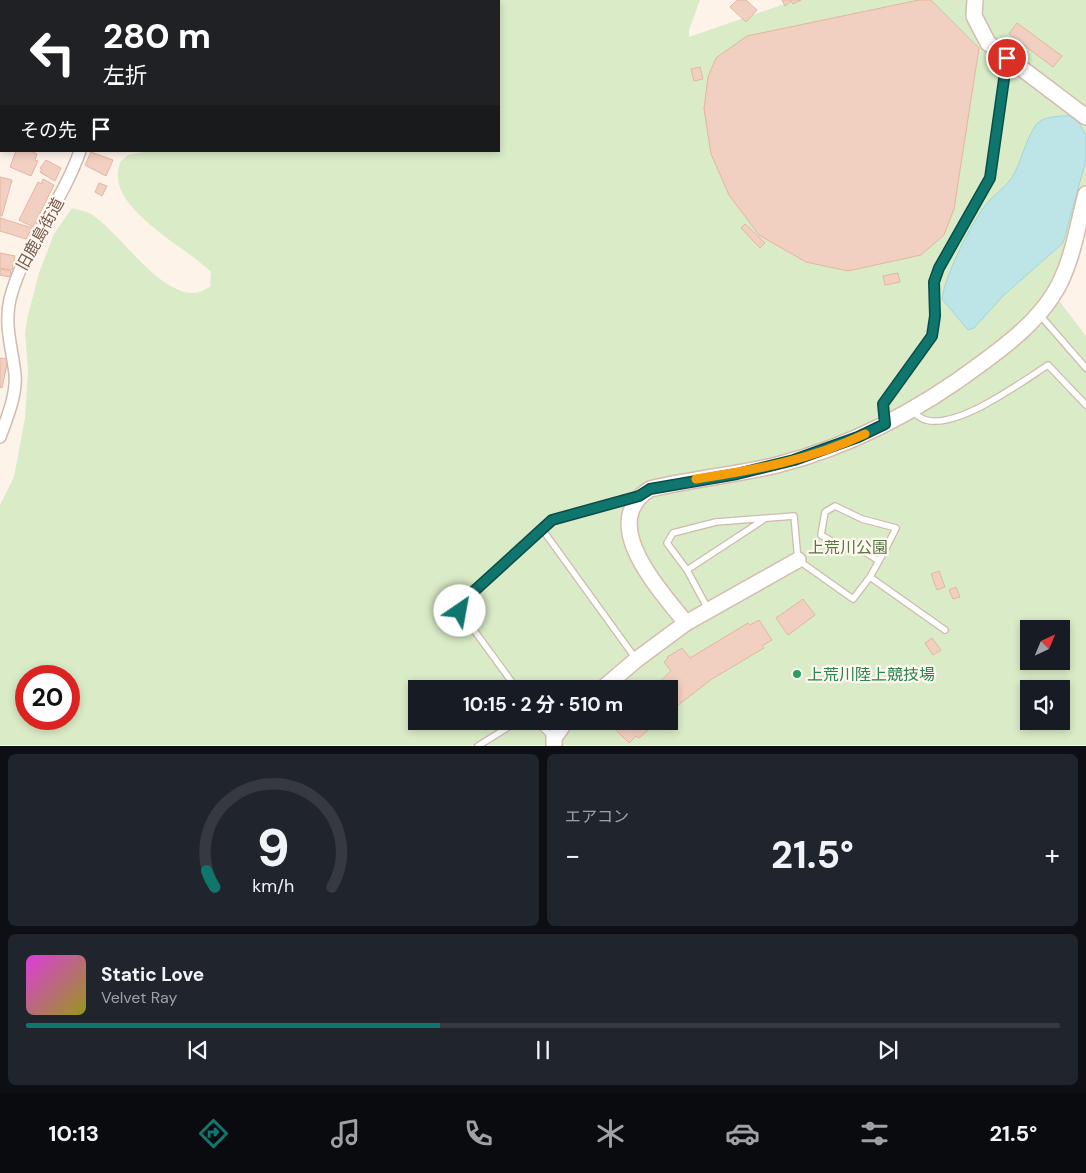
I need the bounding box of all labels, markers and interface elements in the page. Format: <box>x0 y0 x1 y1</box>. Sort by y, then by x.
text: 280 m <box>103 13 211 59</box>
icon: left <box>20 20 85 85</box>
pin <box>986 37 1028 79</box>
icon: arrive <box>993 44 1021 72</box>
text: 左折 <box>103 61 147 90</box>
icon: arrive <box>87 115 115 143</box>
text: その先 <box>20 118 77 143</box>
street label: 旧鹿島街道 <box>11 194 69 274</box>
park label: 上荒川公園 <box>808 537 888 558</box>
position arrow <box>433 584 485 636</box>
north arrow <box>1020 620 1070 670</box>
map controls <box>1020 620 1070 730</box>
place label: 上荒川陸上競技場 <box>807 664 935 685</box>
speed limit sign: 20 <box>15 665 80 730</box>
marker: 上荒川陸上競技場 <box>791 668 803 680</box>
button: sound <box>1020 680 1070 730</box>
text: 10:15 · 2 分 · 510 m <box>463 692 623 717</box>
text: エアコン <box>565 806 629 827</box>
text: 9 <box>257 814 290 882</box>
text: 21.5° <box>771 830 854 880</box>
text: − <box>565 837 580 874</box>
text: + <box>1045 837 1060 874</box>
text: km/h <box>252 874 295 898</box>
text: Static Love <box>101 962 204 987</box>
text: Velvet Ray <box>101 987 177 1008</box>
icon: previous <box>184 1036 212 1064</box>
icon: pause <box>529 1036 557 1064</box>
icon: next <box>874 1036 902 1064</box>
icon: directions <box>196 1116 231 1151</box>
icon: music <box>328 1116 363 1151</box>
icon: phone <box>461 1116 496 1151</box>
icon: climate <box>593 1116 628 1151</box>
icon: car <box>725 1116 760 1151</box>
icon: filters <box>857 1116 892 1151</box>
text: 10:13 <box>49 1119 99 1148</box>
text: 21.5° <box>989 1119 1037 1148</box>

